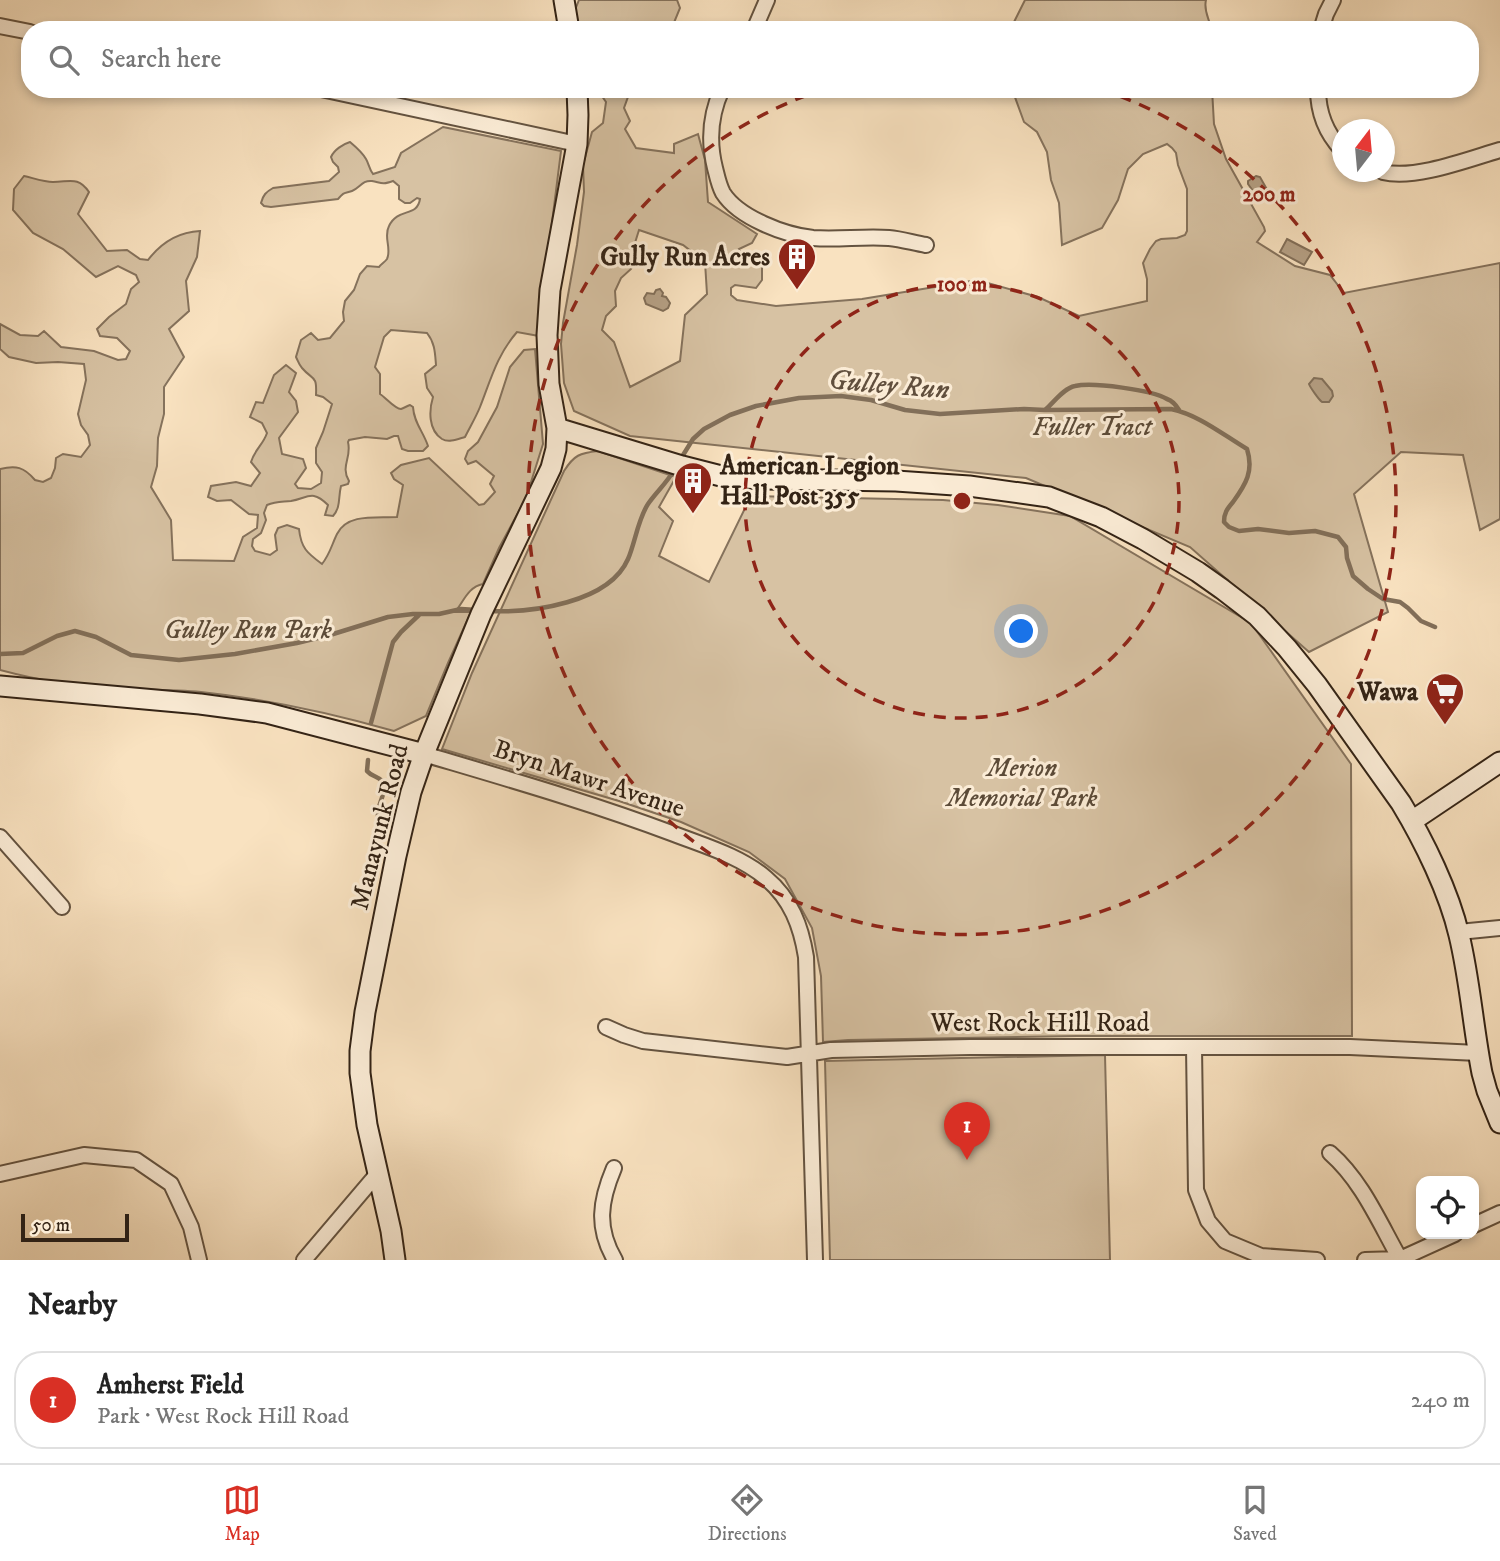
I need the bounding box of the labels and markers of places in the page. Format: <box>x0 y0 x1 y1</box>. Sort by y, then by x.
building icon: Gully Run Acres <box>776 236 818 291</box>
place label: Gully Run Acres <box>600 241 770 274</box>
place label: American Legion Hall Post 355 <box>719 450 900 513</box>
building icon: American Legion Hall Post 355 <box>672 460 714 515</box>
centre of rings <box>950 489 974 513</box>
supermarket icon: Wawa <box>1424 671 1466 726</box>
place label: Wawa <box>1356 676 1419 709</box>
pin: 1 <box>944 1102 990 1160</box>

